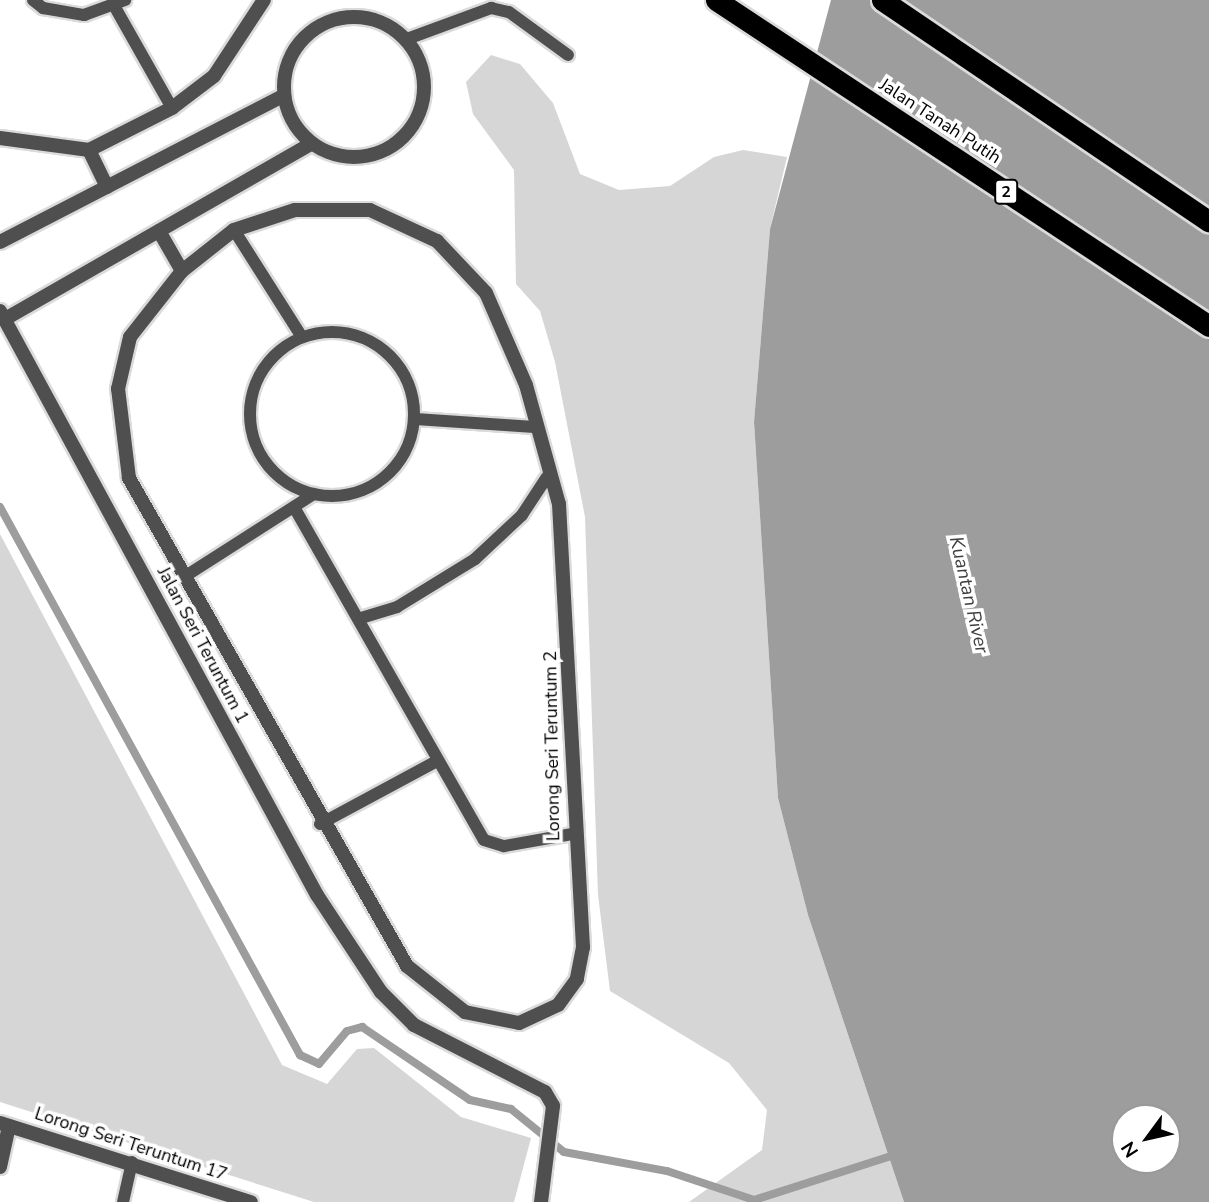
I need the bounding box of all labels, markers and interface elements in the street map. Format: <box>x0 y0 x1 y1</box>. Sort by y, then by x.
street label: Jalan Tanah Putih <box>875 74 1005 168</box>
road number: 2 <box>994 180 1018 204</box>
water label: Kuantan River <box>943 534 993 656</box>
street label: Jalan Seri Teruntum 1 <box>153 563 253 727</box>
street label: Lorong Seri Teruntum 2 <box>540 651 564 841</box>
street label: Lorong Seri Teruntum 17 <box>32 1103 230 1185</box>
north arrow <box>1111 1104 1181 1174</box>
text: N <box>1115 1136 1145 1162</box>

